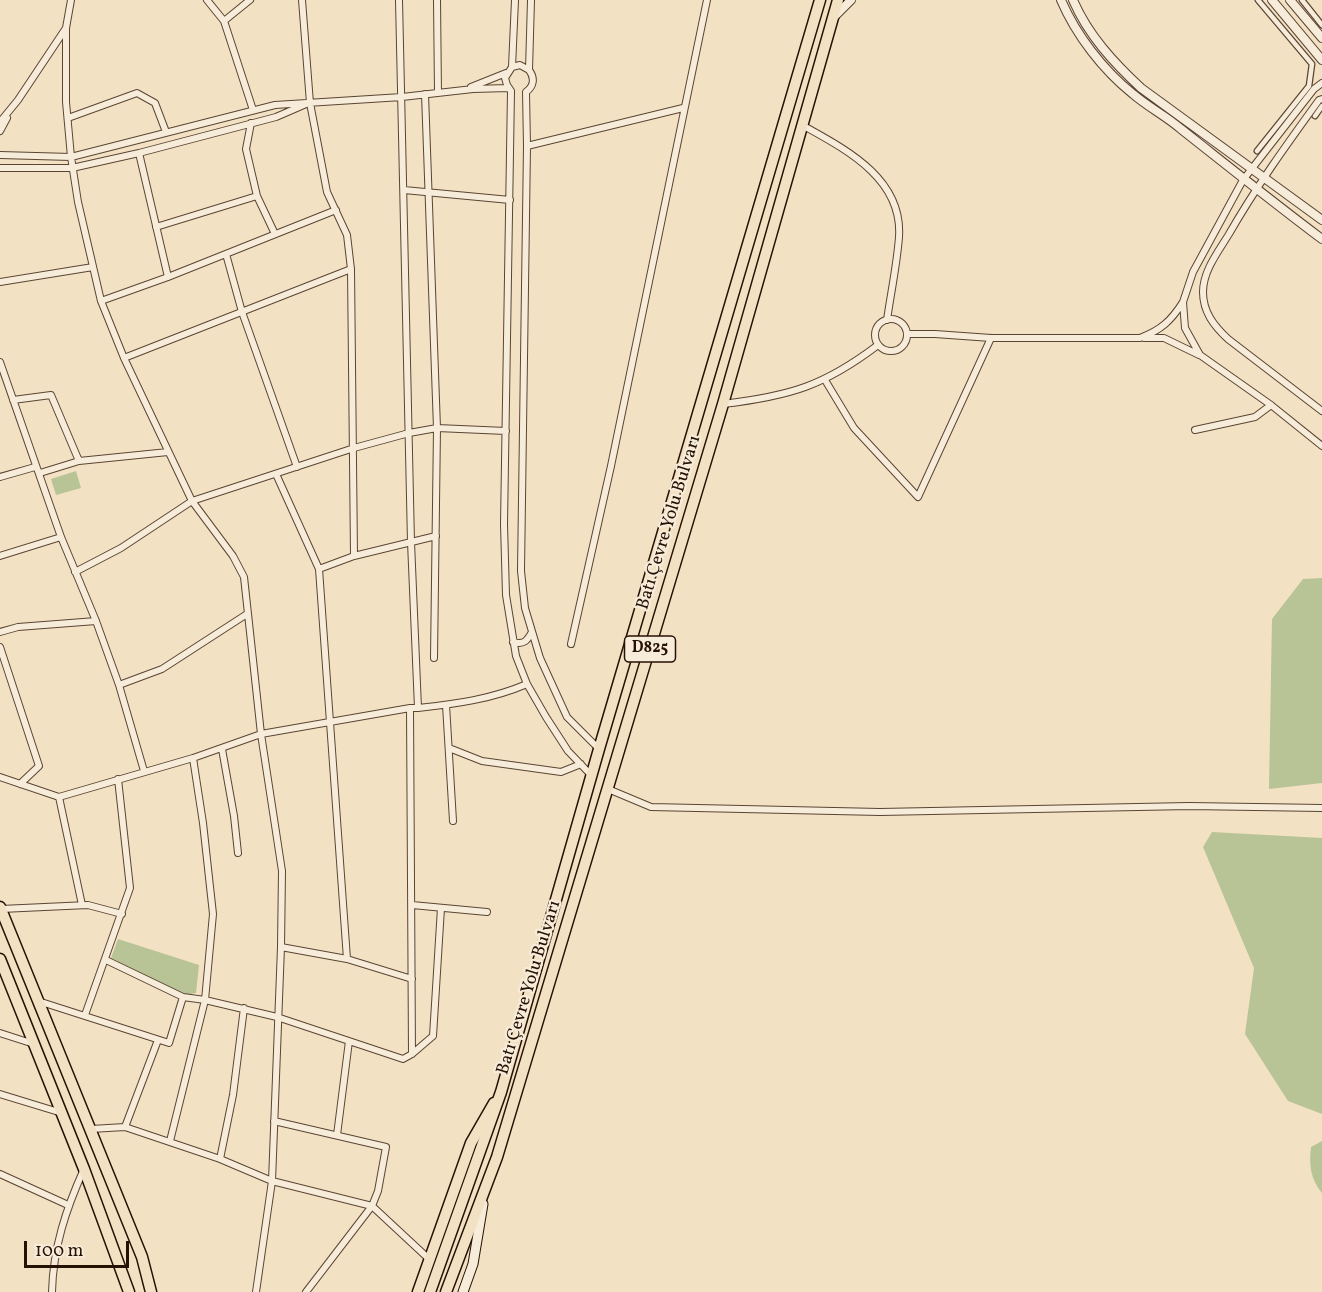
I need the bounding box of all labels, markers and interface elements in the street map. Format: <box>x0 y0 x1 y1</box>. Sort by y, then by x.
street label: Batı Çevre Yolu Bulvarı <box>633 433 707 613</box>
road number: D825 <box>624 636 676 662</box>
street label: Batı Çevre Yolu Bulvarı <box>493 898 567 1078</box>
scale bar <box>27 1229 132 1267</box>
text: 100 m <box>35 1239 84 1264</box>

